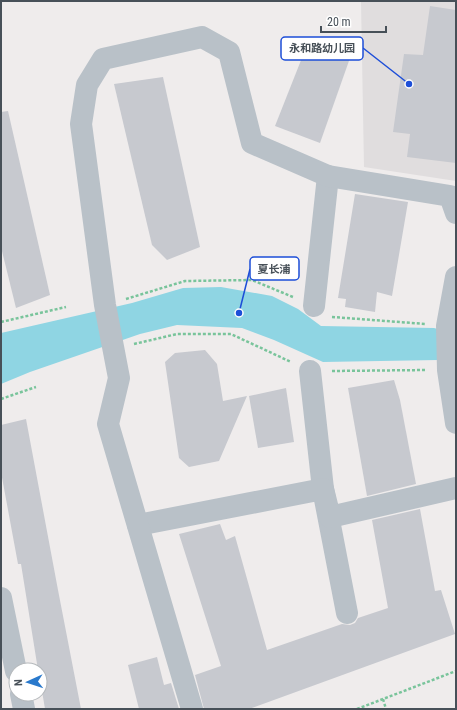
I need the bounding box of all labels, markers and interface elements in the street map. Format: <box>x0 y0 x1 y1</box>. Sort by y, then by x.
scale bar <box>321 8 386 34</box>
text: 20 m <box>327 15 351 29</box>
callout: 永和路幼儿园 <box>281 37 363 60</box>
text: 永和路幼儿园 <box>289 42 355 55</box>
callout: 夏长浦 <box>250 257 299 280</box>
text: 夏长浦 <box>258 263 291 276</box>
north arrow <box>8 662 48 702</box>
text: N <box>12 679 25 686</box>

